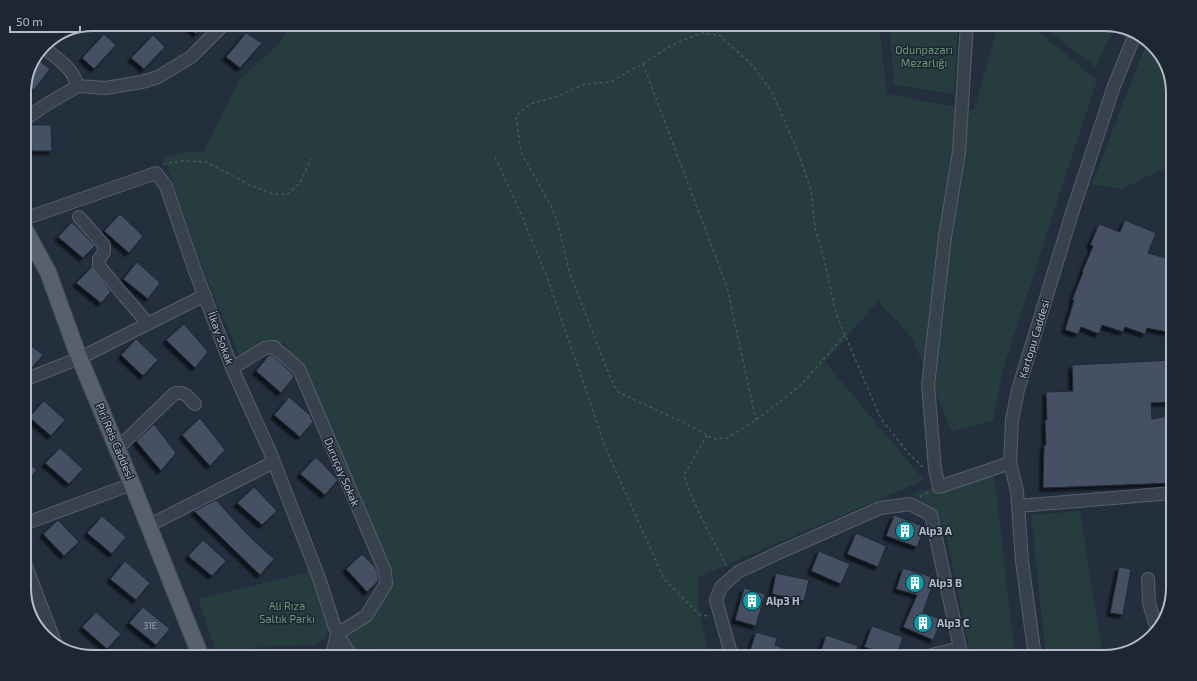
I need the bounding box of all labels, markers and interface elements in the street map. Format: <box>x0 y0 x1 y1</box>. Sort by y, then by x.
scale bar <box>10 8 80 34</box>
text: 50 m <box>16 14 43 28</box>
park label: Odunpazarı Mezarlığı <box>895 43 953 69</box>
street label: Kartopu Caddesi <box>1015 298 1052 380</box>
street label: İlkay Sokak <box>206 310 237 366</box>
street label: Piri Reis Caddesi <box>94 401 137 481</box>
street label: Duruçay Sokak <box>321 436 363 509</box>
building icon: Alp3 A <box>894 520 916 542</box>
place label: Alp3 A <box>919 524 953 537</box>
building icon: Alp3 B <box>904 572 926 594</box>
place label: Alp3 B <box>929 576 962 589</box>
building icon: Alp3 H <box>741 590 763 612</box>
place label: Alp3 H <box>766 594 800 607</box>
park label: Ali Rıza Saltık Parkı <box>259 599 315 625</box>
building icon: Alp3 C <box>912 612 934 634</box>
place label: Alp3 C <box>937 616 970 629</box>
house number: 31E <box>143 620 157 631</box>

